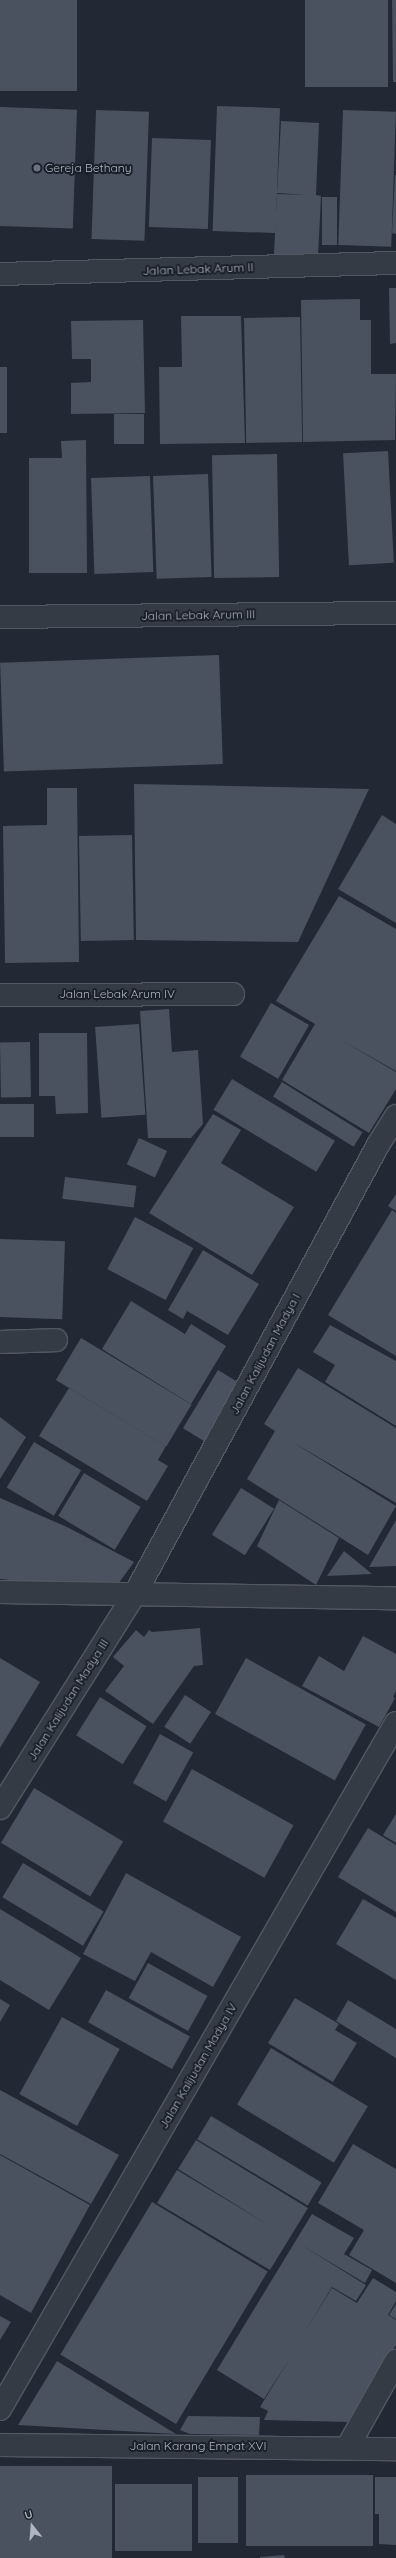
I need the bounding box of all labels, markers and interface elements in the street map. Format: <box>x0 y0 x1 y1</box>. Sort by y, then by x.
place label: Gereja Bethany <box>45 161 131 175</box>
marker: Gereja Bethany <box>32 163 42 173</box>
street label: Jalan Lebak Arum II <box>142 260 254 278</box>
street label: Jalan Lebak Arum III <box>141 607 255 623</box>
street label: Jalan Lebak Arum IV <box>59 987 175 1001</box>
street label: Jalan Kalijudan Madya I <box>227 1291 303 1417</box>
street label: Jalan Kalijudan Madya III <box>25 1637 111 1763</box>
street label: Jalan Kalijudan Madya IV <box>156 2001 240 2131</box>
street label: Jalan Karang Empat XVI <box>129 2439 267 2453</box>
north arrow <box>12 2506 52 2546</box>
text: U <box>23 2507 34 2522</box>

